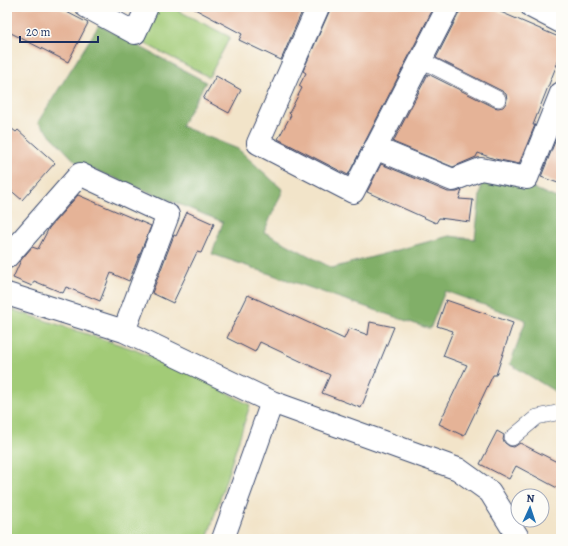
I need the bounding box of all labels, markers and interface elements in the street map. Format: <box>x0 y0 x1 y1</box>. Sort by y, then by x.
scale bar <box>20 18 98 44</box>
text: 20 m <box>26 24 50 40</box>
north arrow <box>510 488 550 528</box>
text: N <box>526 491 535 506</box>

